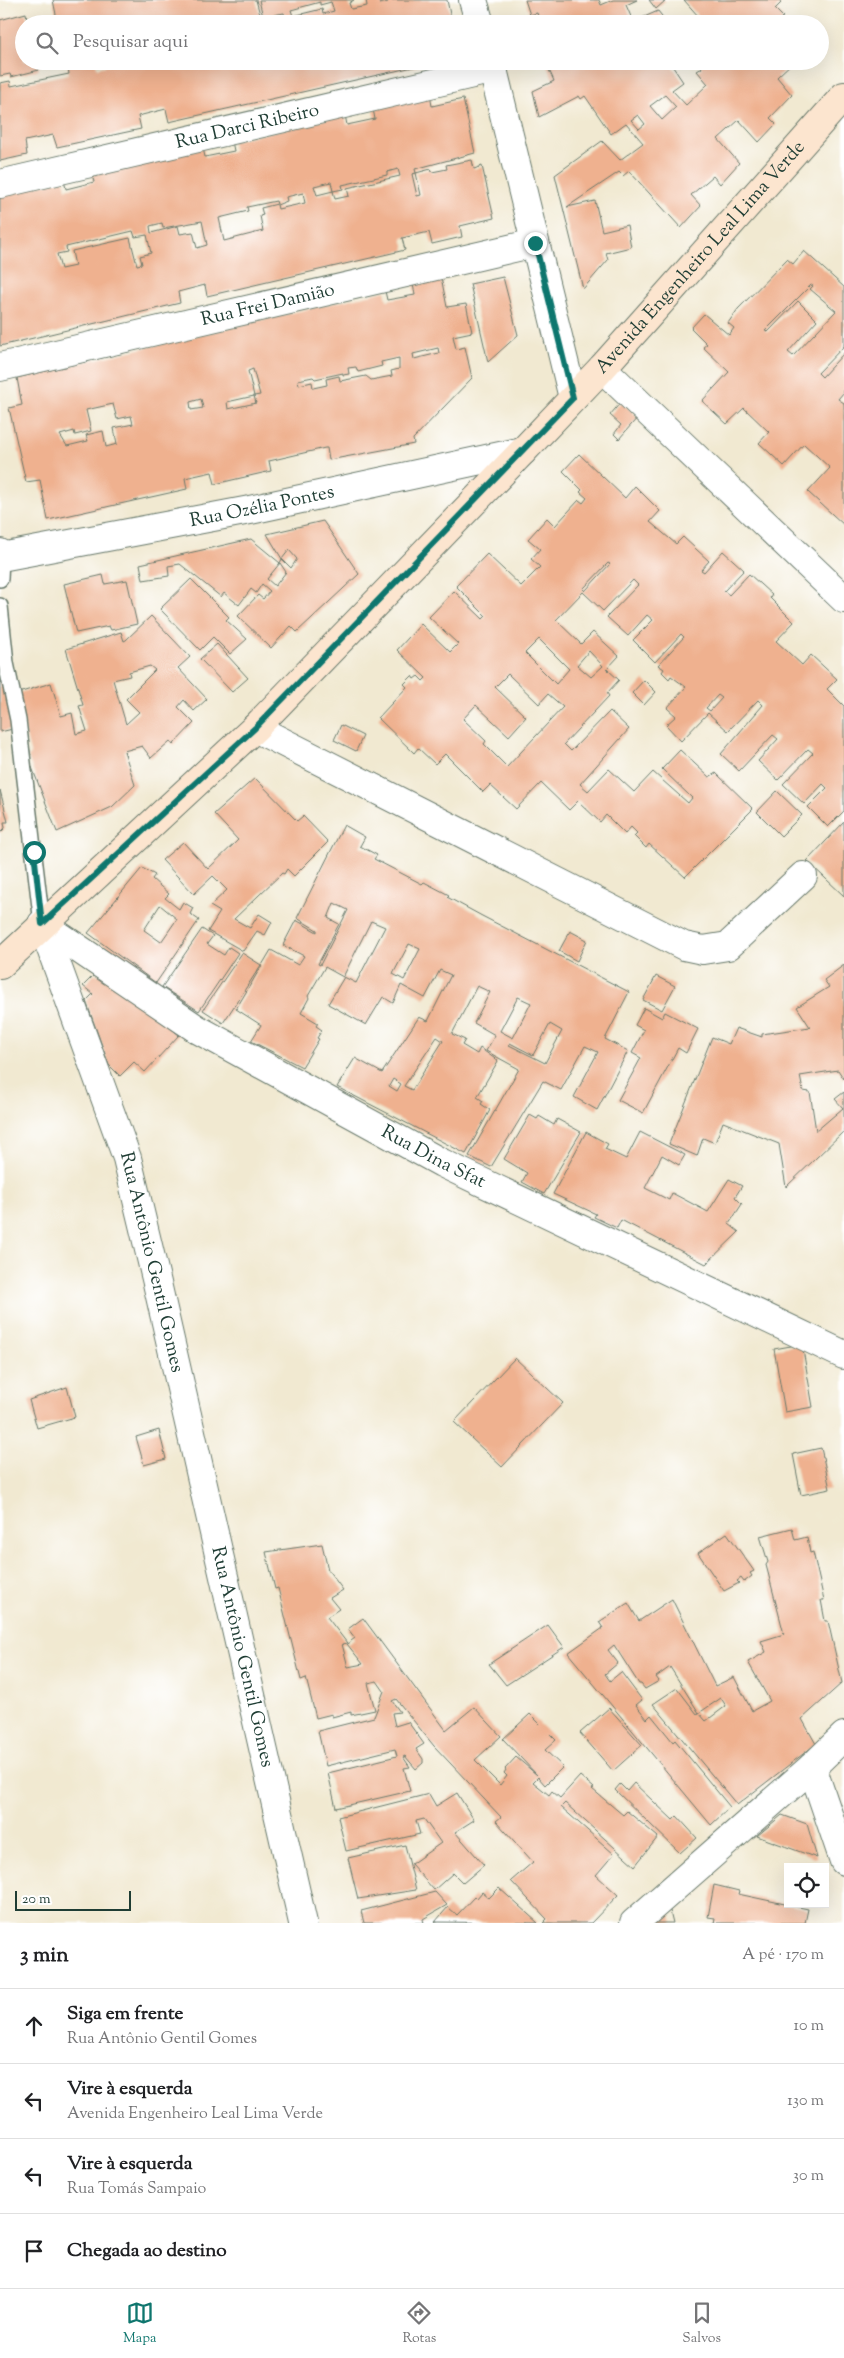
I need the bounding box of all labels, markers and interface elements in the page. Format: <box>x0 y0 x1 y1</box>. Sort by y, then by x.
search box <box>15 15 829 70</box>
icon: search <box>33 29 61 57</box>
text: Pesquisar aqui <box>73 29 188 56</box>
street label: Rua Darci Ribeiro <box>173 97 322 156</box>
street label: Avenida Engenheiro Leal Lima Verde <box>589 135 812 380</box>
route end <box>524 232 547 255</box>
street label: Rua Frei Damião <box>198 276 337 333</box>
street label: Rua Ozélia Pontes <box>188 479 337 535</box>
route start <box>23 841 46 864</box>
street label: Rua Dina Sfat <box>376 1119 490 1196</box>
street label: Rua Antônio Gentil Gomes <box>113 1149 190 1375</box>
street label: Rua Antônio Gentil Gomes <box>204 1544 281 1770</box>
map controls <box>784 1863 829 1908</box>
button: locate <box>784 1863 829 1908</box>
scale bar <box>15 1888 131 1911</box>
text: 20 m <box>22 1890 51 1910</box>
text: 3 min <box>20 1941 69 1971</box>
text: A pé · 170 m <box>742 1944 824 1967</box>
text: Siga em frente <box>67 2001 183 2028</box>
icon: ahead <box>20 2012 48 2040</box>
text: 10 m <box>794 2015 824 2038</box>
text: Rua Antônio Gentil Gomes <box>67 2028 257 2051</box>
text: Vire à esquerda <box>67 2076 193 2103</box>
icon: left <box>20 2087 48 2115</box>
text: 130 m <box>787 2090 824 2113</box>
text: Avenida Engenheiro Leal Lima Verde <box>67 2103 323 2126</box>
text: Vire à esquerda <box>67 2151 193 2178</box>
icon: left <box>20 2162 48 2190</box>
text: 30 m <box>793 2165 824 2188</box>
text: Rua Tomás Sampaio <box>67 2178 206 2201</box>
icon: arrive <box>20 2237 48 2265</box>
text: Chegada ao destino <box>67 2238 227 2265</box>
tab: Mapa <box>123 2299 156 2349</box>
tab: Rotas <box>402 2299 436 2349</box>
tab: Salvos <box>682 2299 721 2349</box>

